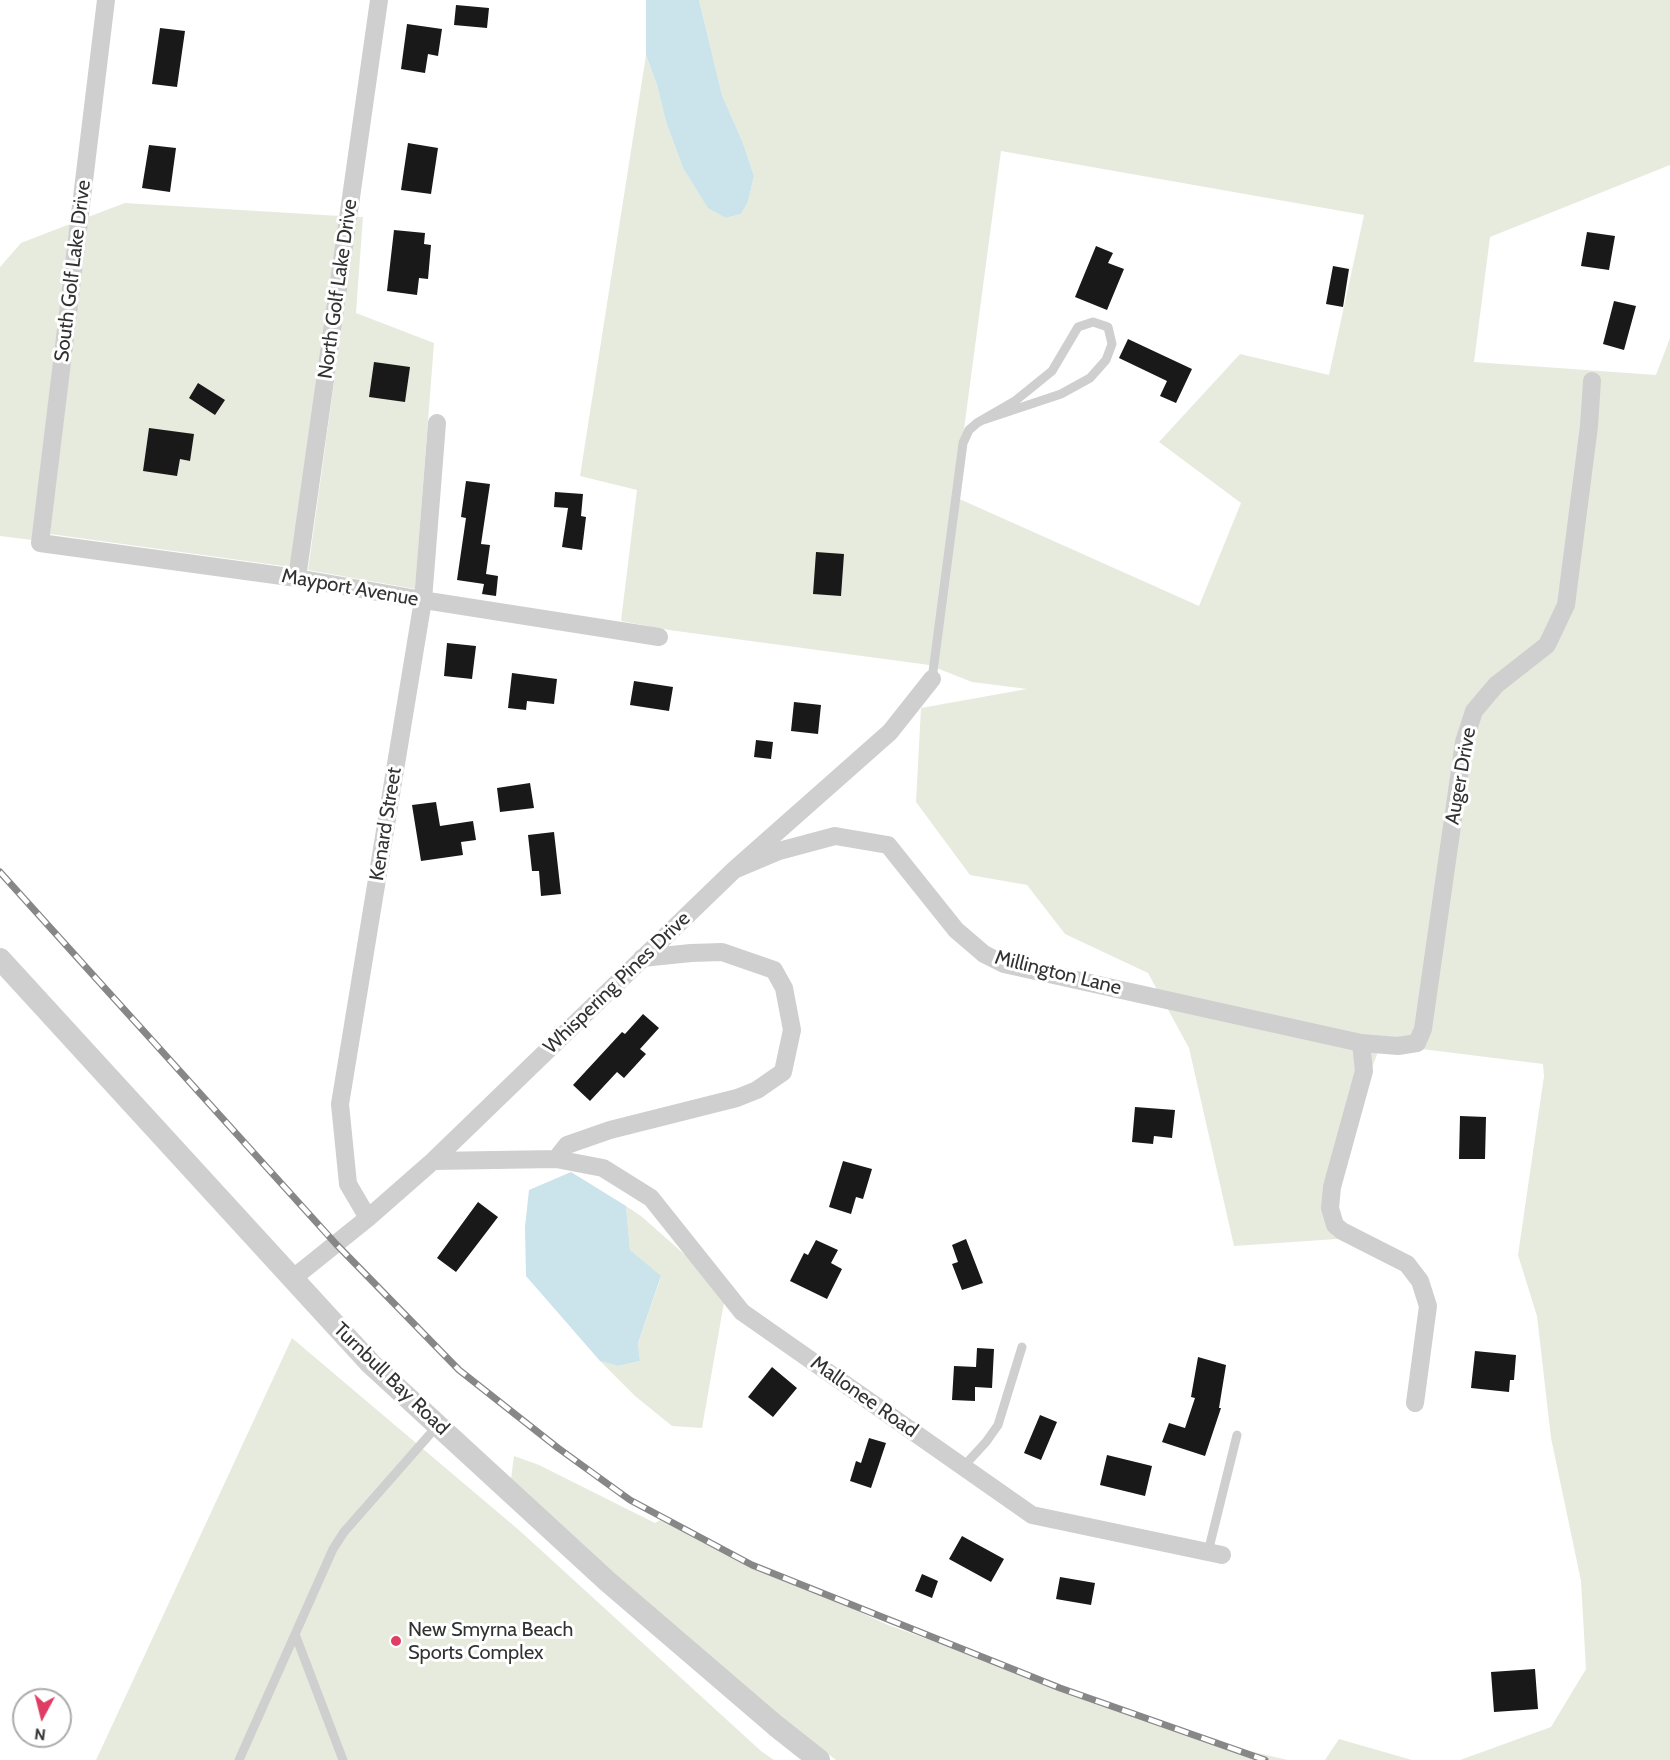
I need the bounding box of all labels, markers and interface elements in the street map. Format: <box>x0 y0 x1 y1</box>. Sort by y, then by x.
street label: South Golf Lake Drive <box>50 179 96 363</box>
street label: North Golf Lake Drive <box>314 198 362 380</box>
street label: Mayport Avenue <box>280 564 420 612</box>
street label: Auger Drive <box>1441 725 1481 827</box>
street label: Kenard Street <box>365 765 407 883</box>
street label: Whispering Pines Drive <box>539 907 695 1059</box>
street label: Millington Lane <box>992 946 1124 1000</box>
street label: Turnbull Bay Road <box>328 1318 454 1440</box>
street label: Mallonee Road <box>806 1351 922 1443</box>
place label: New Smyrna Beach Sports Complex <box>408 1618 573 1665</box>
marker: New Smyrna Beach Sports Complex <box>389 1634 403 1648</box>
north arrow <box>12 1688 72 1748</box>
text: N <box>33 1724 47 1744</box>

